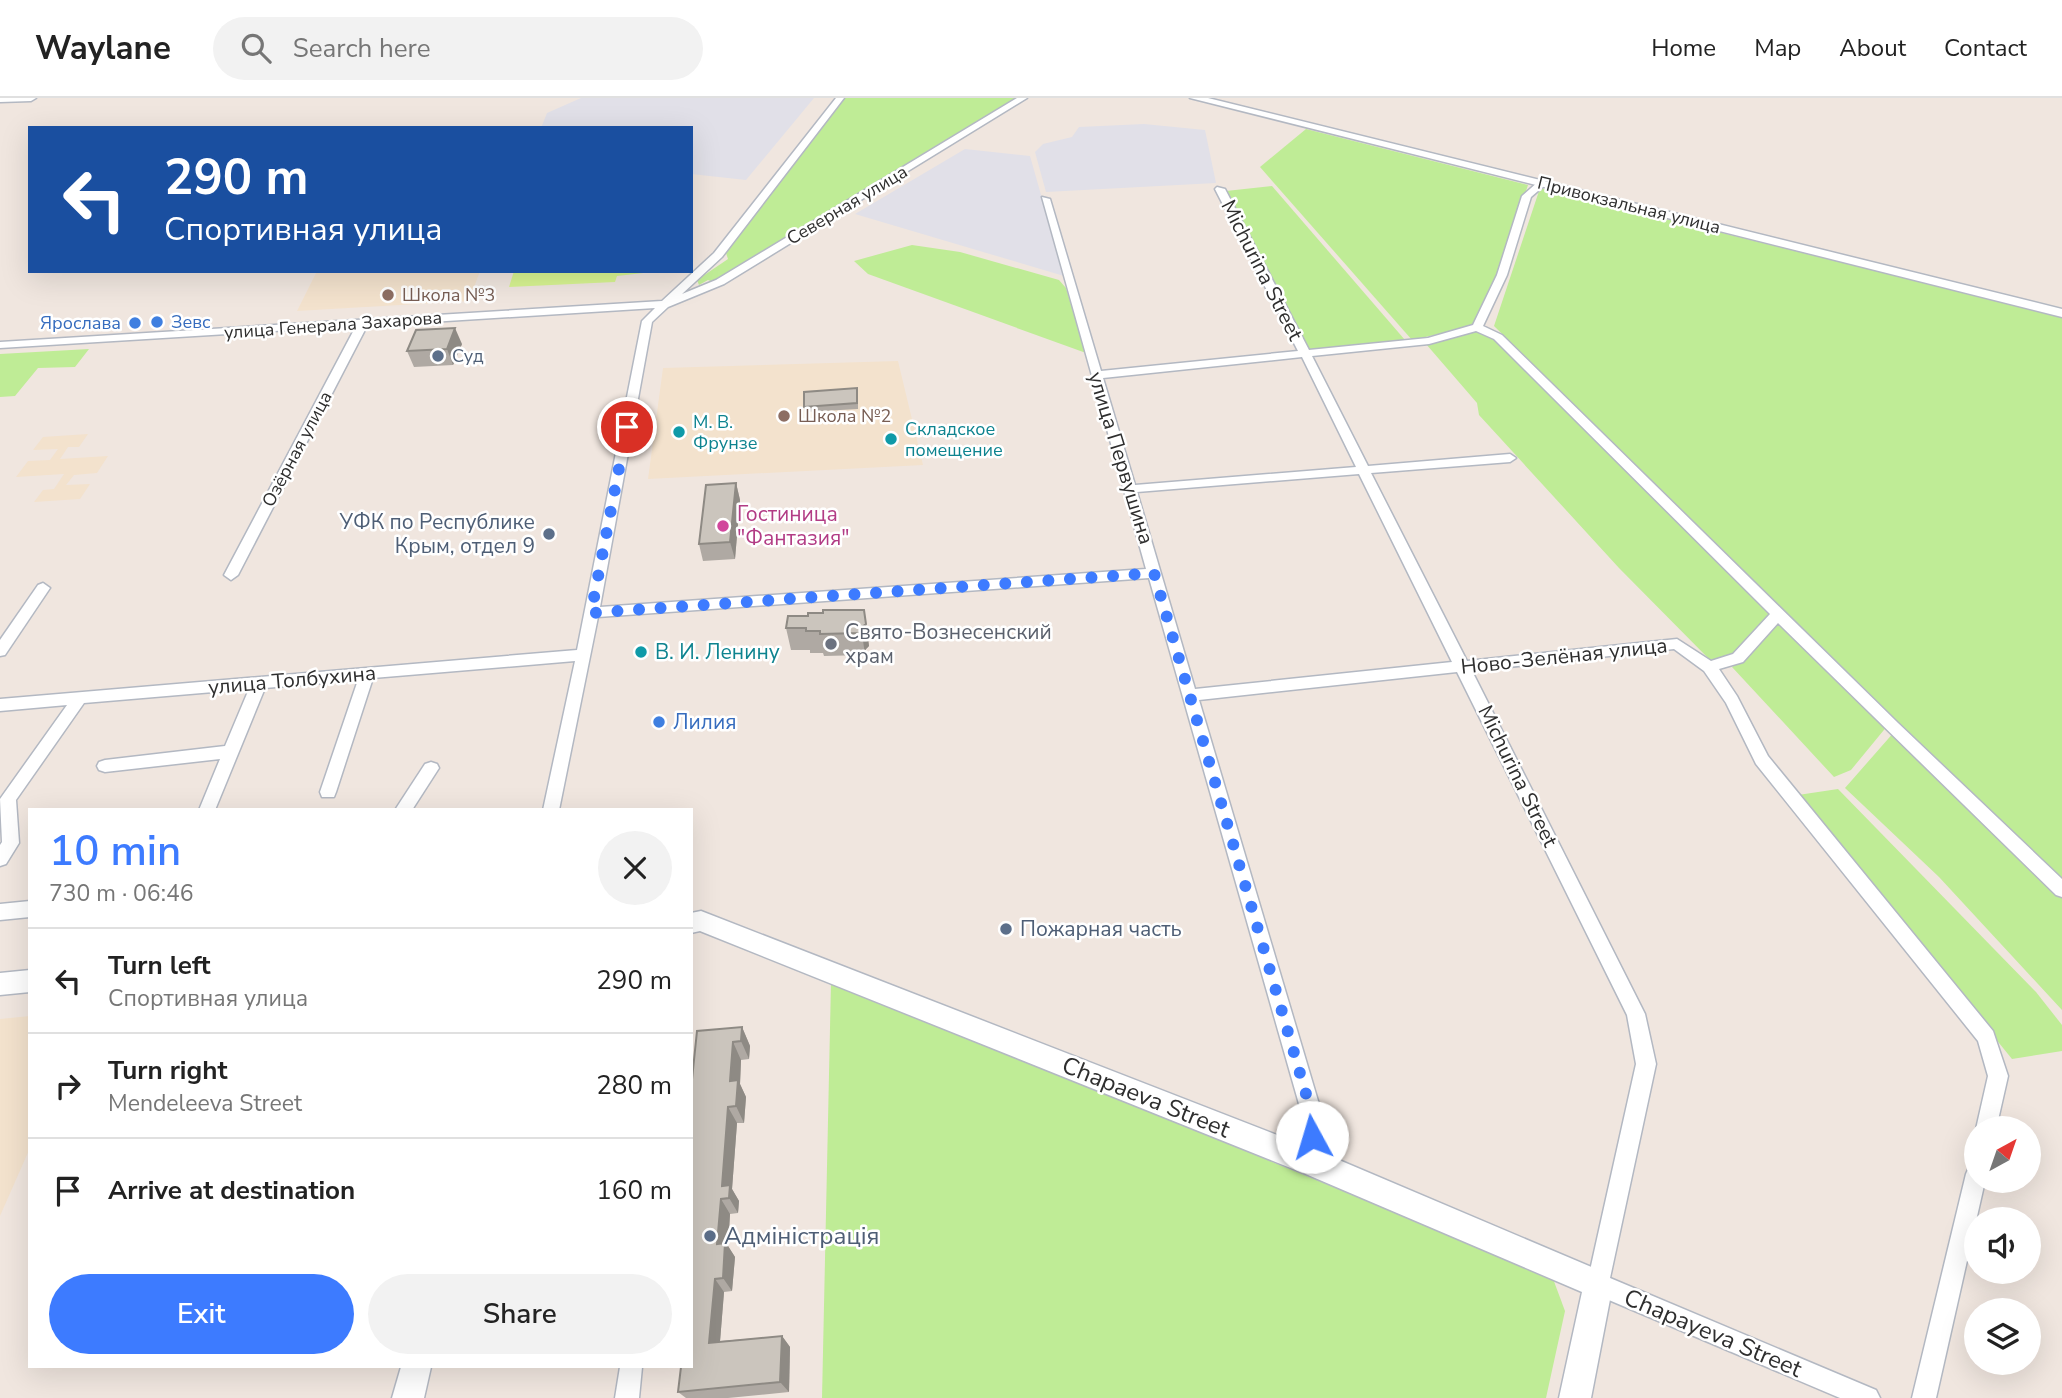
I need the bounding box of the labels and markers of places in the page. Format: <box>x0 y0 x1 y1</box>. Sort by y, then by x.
place label: Школа №3 <box>402 283 495 307</box>
marker: Школа №3 <box>380 287 396 303</box>
place label: Зевс <box>171 310 211 334</box>
place label: Ярослава <box>40 311 121 335</box>
marker: Зевс <box>149 314 165 330</box>
marker: Ярослава <box>127 315 143 331</box>
place label: Суд <box>452 344 484 368</box>
marker: Суд <box>430 348 446 364</box>
pin <box>597 397 657 457</box>
place label: Школа №2 <box>798 404 891 428</box>
marker: Школа №2 <box>776 408 792 424</box>
place label: М. В. Фрунзе <box>693 410 757 455</box>
place label: Складское помещение <box>905 417 1003 462</box>
marker: М. В. Фрунзе <box>671 424 687 440</box>
marker: Складское помещение <box>883 431 899 447</box>
place label: Гостиница "Фантазия" <box>737 500 849 552</box>
place label: УФК по Республике Крым, отдел 9 <box>338 508 535 560</box>
marker: Гостиница "Фантазия" <box>715 518 731 534</box>
marker: УФК по Республике Крым, отдел 9 <box>541 526 557 542</box>
place label: Свято-Вознесенский храм <box>845 618 1052 670</box>
marker: Свято-Вознесенский храм <box>823 636 839 652</box>
place label: В. И. Ленину <box>655 638 780 666</box>
marker: В. И. Ленину <box>633 644 649 660</box>
place label: Лилия <box>673 708 736 736</box>
marker: Лилия <box>651 714 667 730</box>
place label: Пожарная часть <box>1020 915 1182 943</box>
marker: Пожарная часть <box>998 921 1014 937</box>
place label: Адміністрація <box>724 1220 880 1252</box>
marker: Адміністрація <box>702 1228 718 1244</box>

